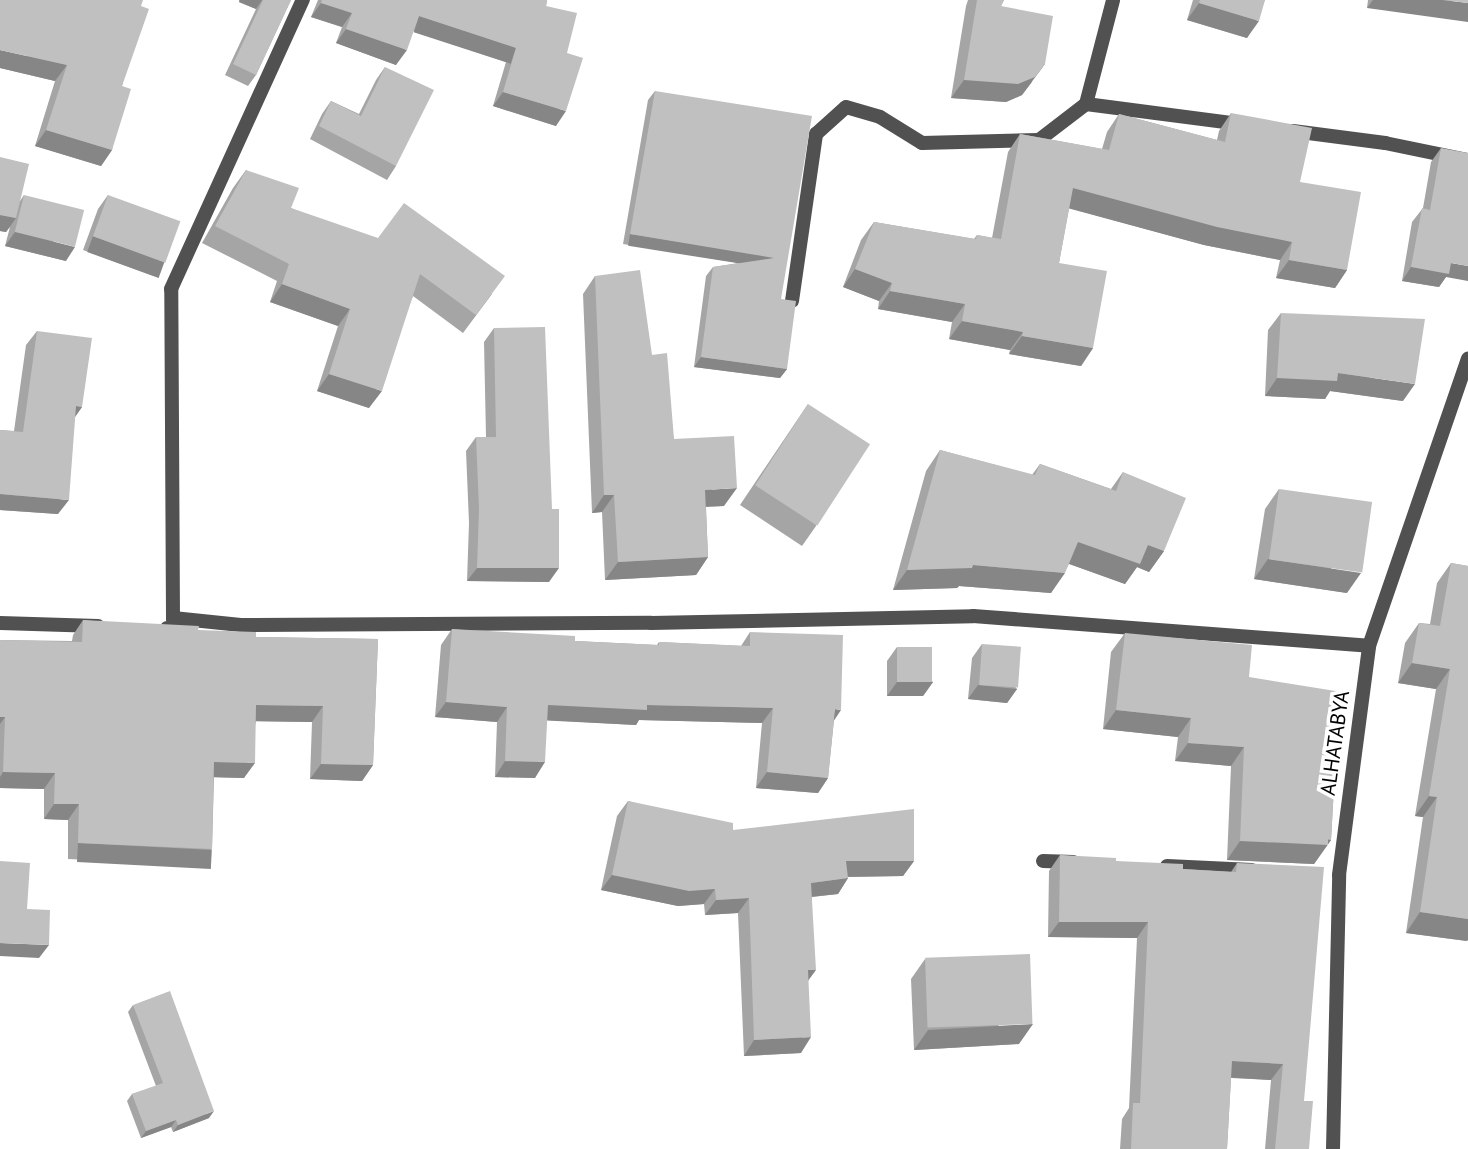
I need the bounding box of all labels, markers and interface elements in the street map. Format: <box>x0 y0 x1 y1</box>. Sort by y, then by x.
street label: ALHATABYA <box>1315 689 1355 797</box>

